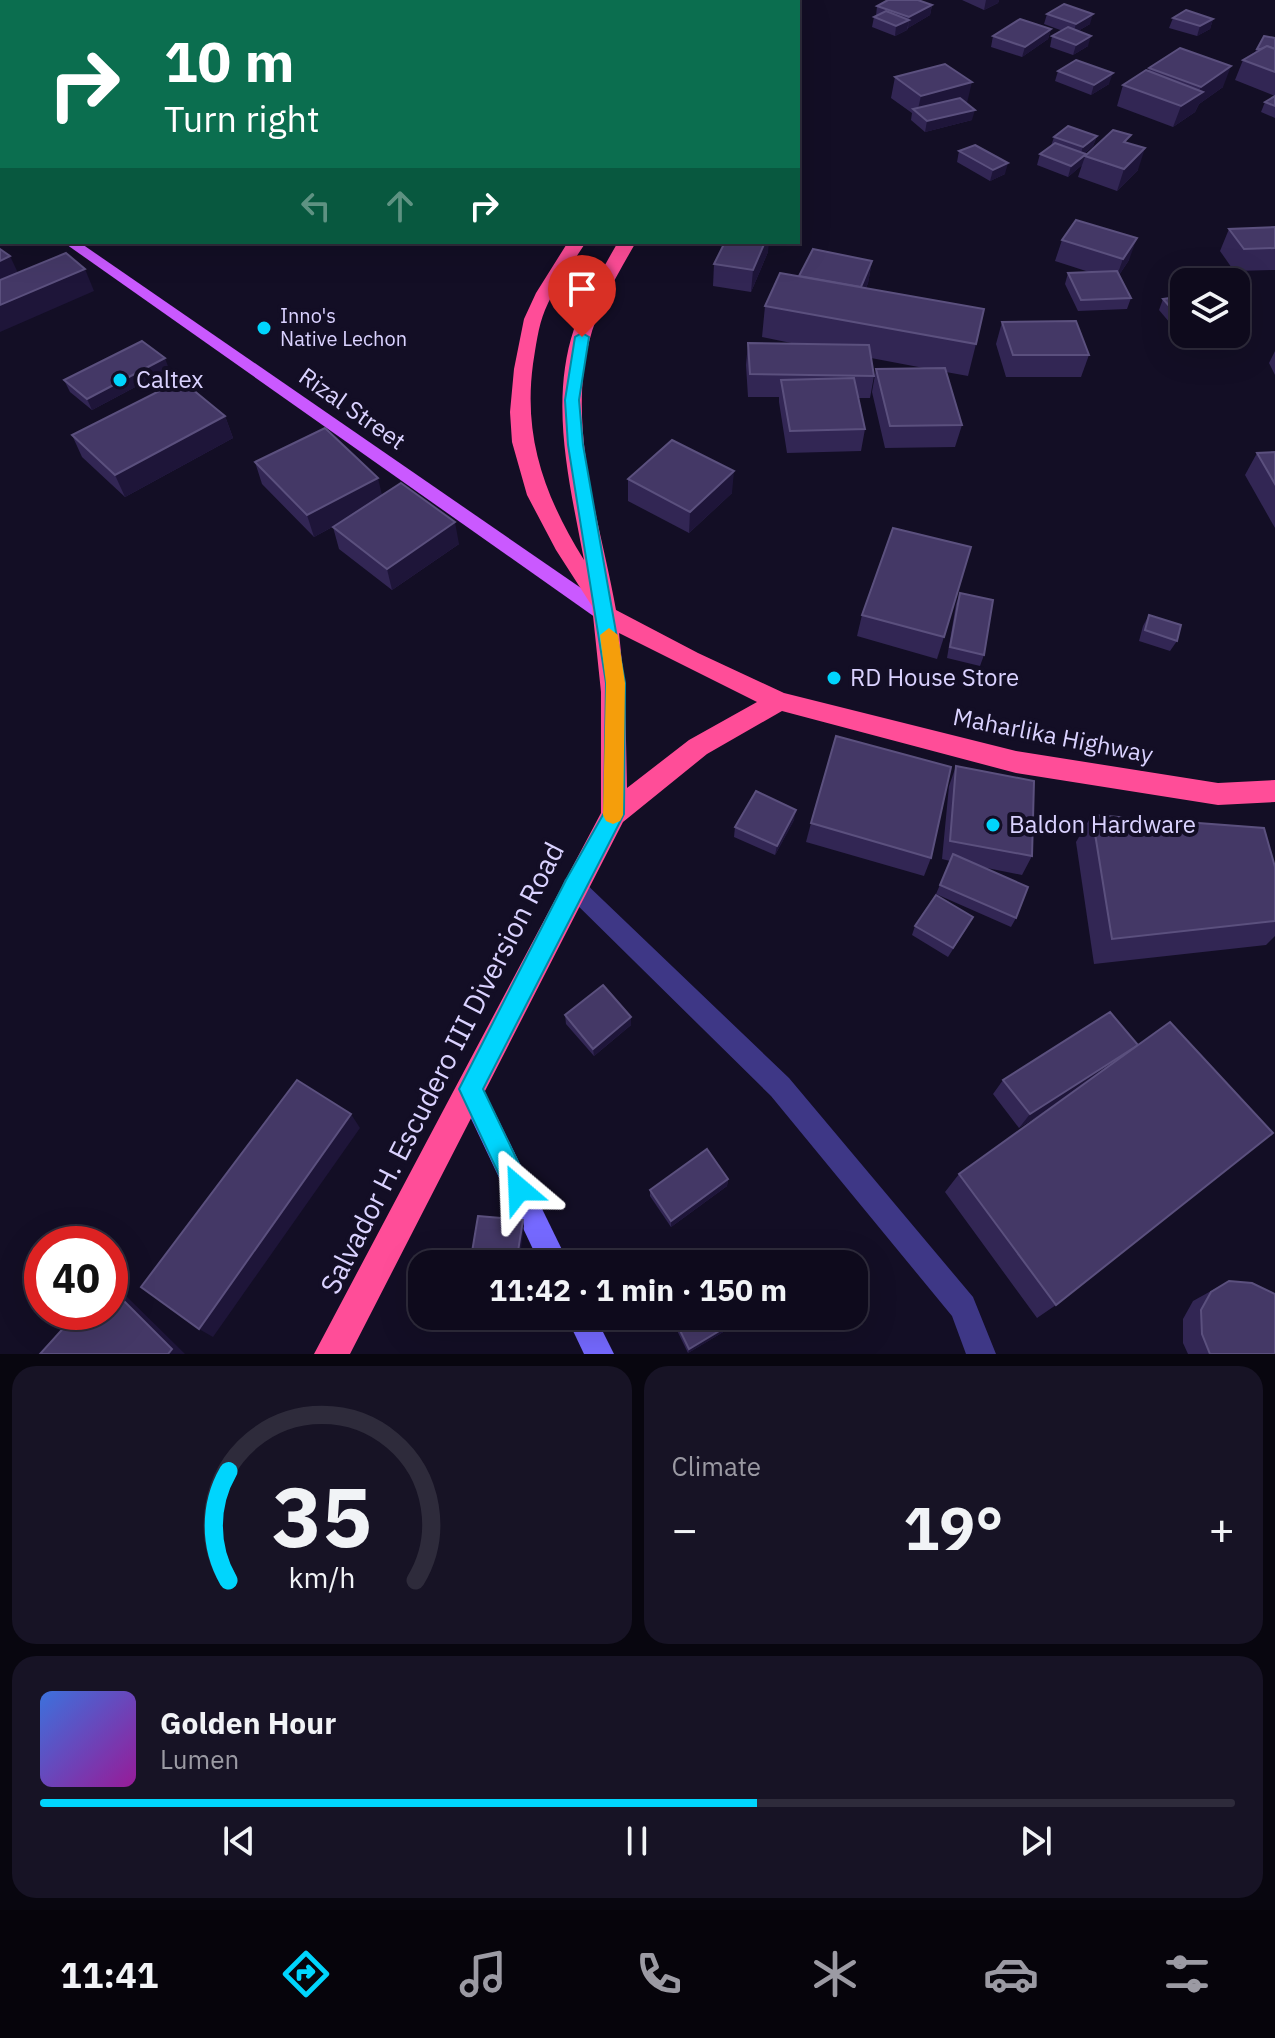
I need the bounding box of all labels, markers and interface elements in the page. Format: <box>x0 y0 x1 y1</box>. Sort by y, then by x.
text: 10 m <box>164 25 294 97</box>
icon: right <box>32 32 136 136</box>
text: Turn right <box>164 95 320 142</box>
icon: left <box>294 184 338 228</box>
icon: ahead <box>378 184 422 228</box>
icon: right <box>462 184 506 228</box>
pin <box>548 255 616 337</box>
icon: arrive <box>560 267 604 311</box>
map controls <box>1170 268 1250 348</box>
button: layers <box>1170 268 1250 348</box>
place label: Inno's Native Lechon <box>280 302 407 352</box>
marker: Inno's Native Lechon <box>255 319 273 337</box>
street label: Rizal Street <box>293 360 412 457</box>
place label: Caltex <box>136 363 204 395</box>
marker: Caltex <box>111 371 129 389</box>
place label: RD House Store <box>850 661 1019 693</box>
marker: RD House Store <box>825 669 843 687</box>
street label: Maharlika Highway <box>950 700 1156 770</box>
place label: Baldon Hardware <box>1009 808 1196 840</box>
marker: Baldon Hardware <box>984 816 1002 834</box>
street label: Salvador H. Escudero III Diversion Road <box>311 836 572 1300</box>
position arrow <box>477 1147 561 1231</box>
speed limit sign: 40 <box>24 1226 128 1330</box>
text: 11:42 · 1 min · 150 m <box>489 1270 787 1309</box>
text: Climate <box>672 1449 761 1483</box>
text: 35 <box>272 1462 372 1570</box>
text: 19° <box>903 1488 1003 1567</box>
text: − <box>672 1500 698 1557</box>
text: + <box>1209 1500 1235 1557</box>
text: km/h <box>288 1559 355 1596</box>
text: Golden Hour <box>160 1703 336 1742</box>
text: Lumen <box>160 1742 239 1776</box>
icon: previous <box>217 1819 261 1863</box>
icon: pause <box>615 1819 659 1863</box>
icon: next <box>1014 1819 1058 1863</box>
icon: directions <box>278 1946 334 2002</box>
icon: music <box>455 1946 511 2002</box>
icon: phone <box>631 1946 687 2002</box>
icon: climate <box>807 1946 863 2002</box>
icon: car <box>983 1946 1039 2002</box>
icon: filters <box>1159 1946 1215 2002</box>
text: 11:41 <box>60 1951 158 1998</box>

